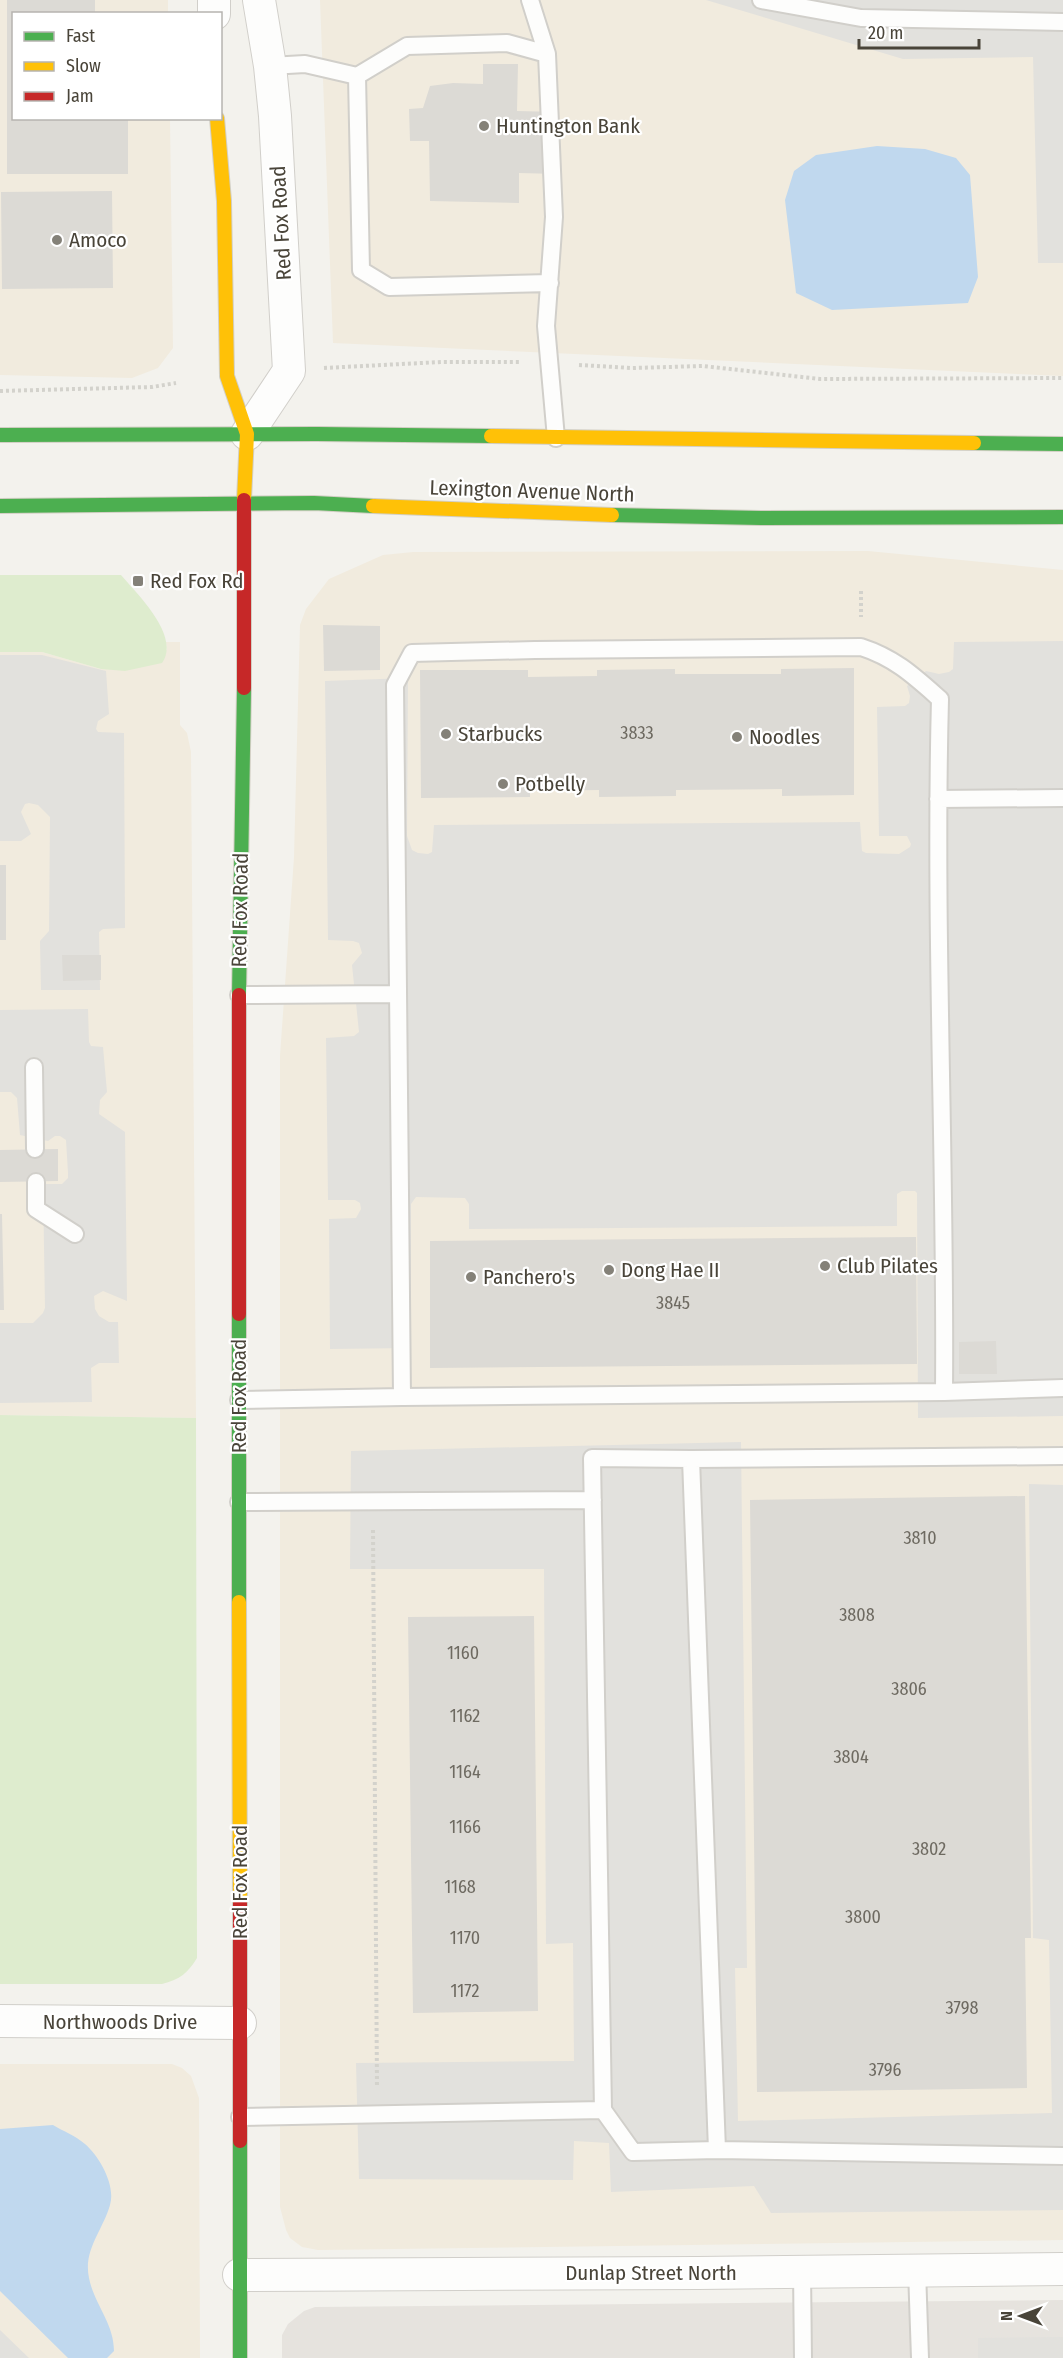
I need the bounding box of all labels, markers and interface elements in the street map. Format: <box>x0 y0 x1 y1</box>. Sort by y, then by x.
legend <box>12 12 222 120</box>
scale bar <box>859 12 979 50</box>
text: 20 m <box>868 22 903 44</box>
text: Fast <box>66 25 95 47</box>
text: Slow <box>66 55 101 77</box>
text: Jam <box>66 85 94 107</box>
place label: Huntington Bank <box>496 113 640 139</box>
marker: Huntington Bank <box>477 119 491 133</box>
street label: Red Fox Road <box>265 165 297 281</box>
place label: Amoco <box>69 227 127 253</box>
marker: Amoco <box>50 233 64 247</box>
street label: Lexington Avenue North <box>429 474 635 508</box>
place label: Red Fox Rd <box>150 568 244 594</box>
marker: Red Fox Rd <box>131 574 145 588</box>
place label: Starbucks <box>458 721 543 747</box>
house number: 3833 <box>620 722 654 744</box>
place label: Noodles <box>749 724 820 750</box>
marker: Starbucks <box>439 727 453 741</box>
marker: Noodles <box>730 730 744 744</box>
place label: Potbelly <box>515 771 586 797</box>
marker: Potbelly <box>496 777 510 791</box>
street label: Red Fox Road <box>226 852 254 968</box>
place label: Club Pilates <box>837 1253 938 1279</box>
place label: Dong Hae II <box>621 1257 719 1283</box>
marker: Club Pilates <box>818 1259 832 1273</box>
marker: Dong Hae II <box>602 1263 616 1277</box>
place label: Panchero's <box>483 1264 575 1290</box>
marker: Panchero's <box>464 1270 478 1284</box>
house number: 3845 <box>656 1292 690 1314</box>
street label: Red Fox Road <box>226 1339 252 1453</box>
house number: 3810 <box>903 1527 937 1549</box>
house number: 3808 <box>839 1604 875 1626</box>
house number: 1160 <box>447 1642 479 1664</box>
house number: 3806 <box>891 1678 927 1700</box>
house number: 1162 <box>450 1705 480 1727</box>
house number: 3804 <box>833 1746 869 1768</box>
house number: 1164 <box>449 1761 481 1783</box>
house number: 1166 <box>449 1816 481 1838</box>
street label: Red Fox Road <box>227 1825 253 1939</box>
house number: 3802 <box>912 1838 946 1860</box>
house number: 1168 <box>444 1876 476 1898</box>
house number: 3800 <box>845 1906 881 1928</box>
house number: 1170 <box>450 1927 480 1949</box>
house number: 1172 <box>451 1980 479 2002</box>
house number: 3798 <box>946 1997 978 2019</box>
street label: Northwoods Drive <box>43 2009 197 2035</box>
house number: 3796 <box>869 2059 901 2081</box>
street label: Dunlap Street North <box>565 2260 737 2286</box>
north arrow <box>991 2286 1051 2346</box>
text: N <box>997 2311 1016 2321</box>

